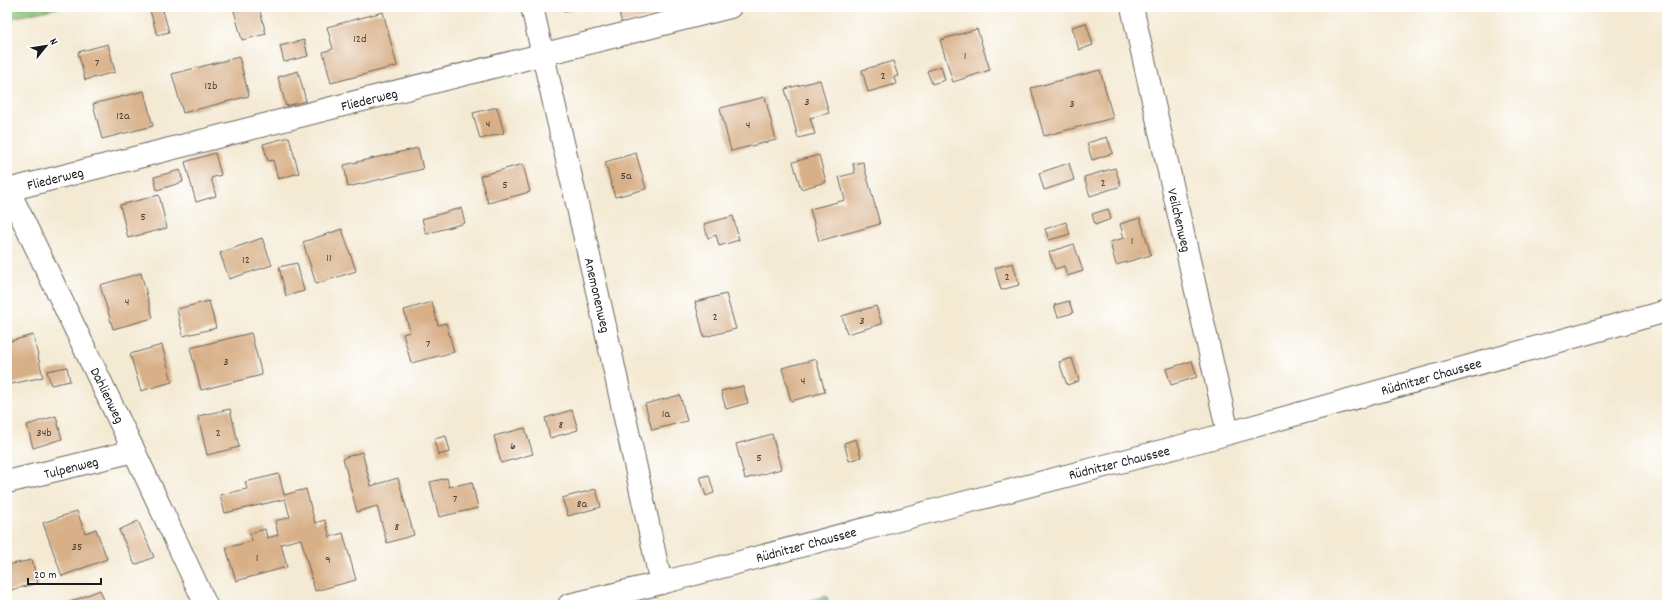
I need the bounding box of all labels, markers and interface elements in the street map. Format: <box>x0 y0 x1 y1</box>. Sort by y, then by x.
north arrow <box>26 26 66 66</box>
house number: 12d <box>353 31 367 48</box>
text: N <box>45 36 61 49</box>
house number: 1 <box>964 48 966 65</box>
house number: 7 <box>95 55 100 72</box>
house number: 2 <box>880 68 886 85</box>
house number: 12b <box>204 78 218 95</box>
street label: Fliederweg <box>339 84 400 118</box>
house number: 3 <box>804 94 810 111</box>
house number: 3 <box>1069 96 1075 113</box>
house number: 12a <box>116 108 130 125</box>
house number: 4 <box>486 116 491 133</box>
house number: 4 <box>746 117 751 134</box>
street label: Fliederweg <box>25 163 86 197</box>
house number: 5a <box>620 168 632 185</box>
house number: 2 <box>1100 175 1106 192</box>
house number: 5 <box>502 177 508 194</box>
street label: Veilchenweg <box>1161 187 1195 254</box>
house number: 5 <box>140 209 146 226</box>
house number: 1 <box>1131 233 1133 250</box>
house number: 11 <box>326 250 332 267</box>
house number: 12 <box>242 252 250 269</box>
street label: Anemonenweg <box>578 256 614 335</box>
house number: 2 <box>1004 269 1010 286</box>
house number: 4 <box>125 294 130 311</box>
house number: 2 <box>712 309 718 326</box>
house number: 3 <box>859 313 865 330</box>
house number: 7 <box>426 336 431 353</box>
house number: 3 <box>223 354 229 371</box>
street label: Rüdnitzer Chaussee <box>1379 354 1484 402</box>
street label: Dahlienweg <box>84 365 128 427</box>
house number: 4 <box>801 373 806 390</box>
house number: 1a <box>662 406 670 423</box>
house number: 8 <box>559 417 564 434</box>
house number: 34b <box>36 425 52 442</box>
house number: 2 <box>215 425 221 442</box>
house number: 6 <box>510 438 516 455</box>
street label: Rüdnitzer Chaussee <box>1067 442 1172 486</box>
house number: 5 <box>756 450 762 467</box>
street label: Tulpenweg <box>42 453 101 485</box>
house number: 7 <box>453 491 458 508</box>
house number: 8a <box>577 496 588 513</box>
house number: 8 <box>395 519 400 536</box>
street label: Rüdnitzer Chaussee <box>754 523 859 569</box>
house number: 35 <box>72 539 82 556</box>
house number: 1 <box>256 550 258 567</box>
house number: 9 <box>325 552 331 569</box>
scale bar <box>28 560 101 586</box>
text: 20 m <box>34 567 57 584</box>

